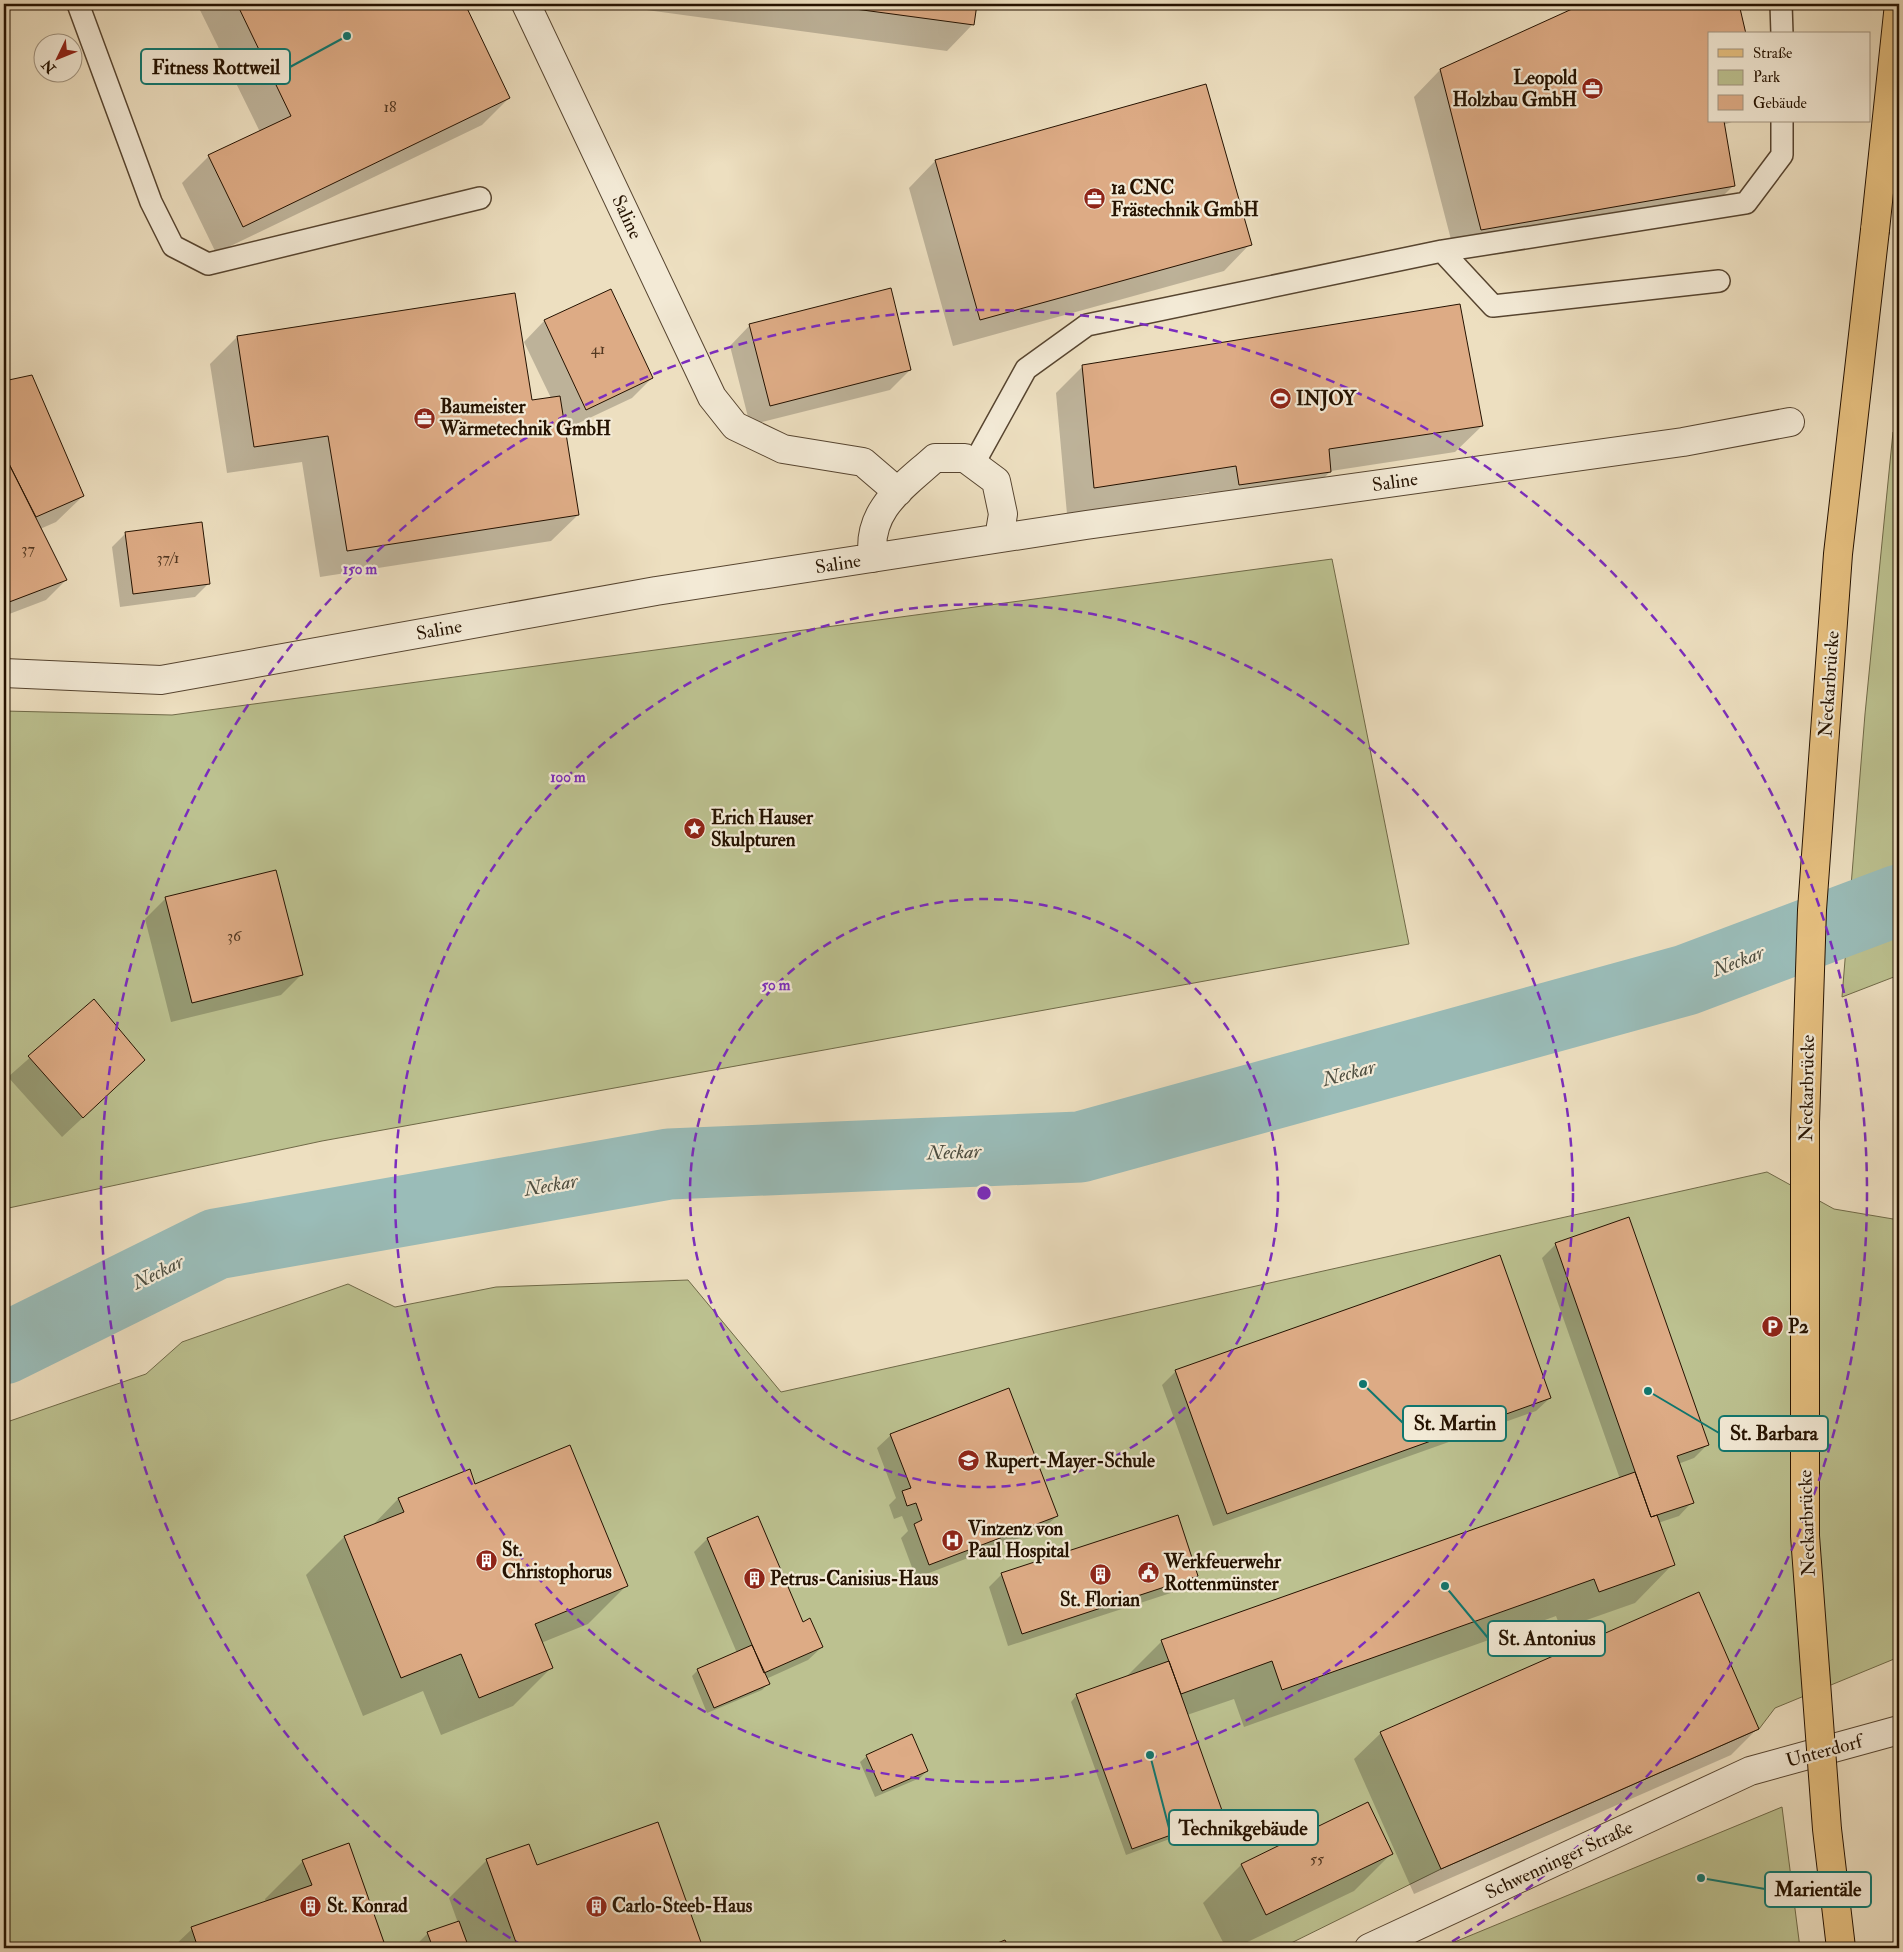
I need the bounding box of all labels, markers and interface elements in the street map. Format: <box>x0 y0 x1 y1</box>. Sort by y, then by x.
north arrow <box>32 32 82 82</box>
legend <box>1708 32 1870 122</box>
text: Straße <box>1753 44 1792 63</box>
callout: Fitness Rottweil <box>141 49 290 84</box>
text: Fitness Rottweil <box>152 55 281 80</box>
text: N <box>38 56 60 78</box>
place label: Leopold Holzbau GmbH <box>1452 66 1578 112</box>
text: Park <box>1753 68 1780 87</box>
office icon: Leopold Holzbau GmbH <box>1581 77 1605 101</box>
text: Gebäude <box>1753 94 1807 113</box>
house number: 18 <box>383 97 397 117</box>
place label: 1a CNC Frästechnik GmbH <box>1111 176 1259 222</box>
office icon: 1a CNC Frästechnik GmbH <box>1083 187 1107 211</box>
street label: Saline <box>606 191 648 243</box>
house number: 41 <box>591 339 605 359</box>
sports icon: INJOY <box>1268 387 1292 411</box>
place label: INJOY <box>1296 387 1357 411</box>
place label: Baumeister Wärmetechnik GmbH <box>439 395 612 441</box>
office icon: Baumeister Wärmetechnik GmbH <box>412 406 436 430</box>
street label: Saline <box>1371 467 1420 497</box>
house number: 37 <box>21 539 35 559</box>
house number: 37/1 <box>156 548 180 568</box>
street label: Saline <box>813 549 863 579</box>
text: 150 m <box>343 560 377 579</box>
street label: Saline <box>414 614 464 646</box>
street label: Neckarbrücke <box>1813 630 1845 738</box>
text: 100 m <box>550 768 586 787</box>
place label: Erich Hauser Skulpturen <box>711 806 814 853</box>
place icon: Erich Hauser Skulpturen <box>683 817 707 841</box>
house number: 36 <box>227 926 242 946</box>
water label: Neckar <box>1707 939 1769 983</box>
text: 50 m <box>762 976 791 995</box>
street label: Neckarbrücke <box>1794 1034 1820 1142</box>
water label: Neckar <box>1319 1054 1380 1092</box>
water label: Neckar <box>926 1139 983 1165</box>
water label: Neckar <box>521 1168 581 1202</box>
centre of rings <box>975 1184 993 1202</box>
water label: Neckar <box>127 1248 189 1296</box>
parking icon: P2 <box>1760 1315 1784 1339</box>
place label: P2 <box>1788 1315 1809 1339</box>
callout: St. Martin <box>1403 1406 1506 1441</box>
text: St. Martin <box>1414 1411 1497 1436</box>
callout: St. Barbara <box>1719 1416 1828 1451</box>
text: St. Barbara <box>1730 1421 1819 1446</box>
school or university icon: Rupert-Mayer-Schule <box>957 1449 981 1473</box>
place label: Rupert-Mayer-Schule <box>985 1449 1155 1474</box>
street label: Neckarbrücke <box>1793 1469 1821 1577</box>
place label: Vinzenz von Paul Hospital <box>967 1517 1070 1564</box>
hospital icon: Vinzenz von Paul Hospital <box>940 1528 964 1552</box>
place label: St. Christophorus <box>502 1538 612 1585</box>
building icon: St. Christophorus <box>474 1549 498 1573</box>
place label: Werkfeuerwehr Rottenmünster <box>1163 1550 1282 1596</box>
public building icon: Werkfeuerwehr Rottenmünster <box>1136 1561 1160 1585</box>
building icon: St. Florian <box>1088 1562 1112 1586</box>
building icon: Petrus-Canisius-Haus <box>742 1567 766 1591</box>
place label: Petrus-Canisius-Haus <box>770 1567 939 1591</box>
place label: St. Florian <box>1060 1588 1140 1612</box>
callout: St. Antonius <box>1488 1621 1605 1656</box>
text: St. Antonius <box>1498 1626 1596 1651</box>
street label: Unterdorf <box>1783 1729 1867 1773</box>
callout: Technikgebäude <box>1169 1810 1318 1845</box>
street label: Schwenninger Straße <box>1481 1815 1637 1905</box>
text: Technikgebäude <box>1177 1816 1308 1842</box>
house number: 55 <box>1310 1849 1324 1869</box>
callout: Marientäle <box>1765 1872 1871 1907</box>
text: Marientäle <box>1774 1877 1862 1902</box>
building icon: St. Konrad <box>299 1894 323 1918</box>
place label: St. Konrad <box>327 1894 408 1918</box>
building icon: Carlo-Steeb-Haus <box>584 1894 608 1918</box>
place label: Carlo-Steeb-Haus <box>612 1894 753 1918</box>

